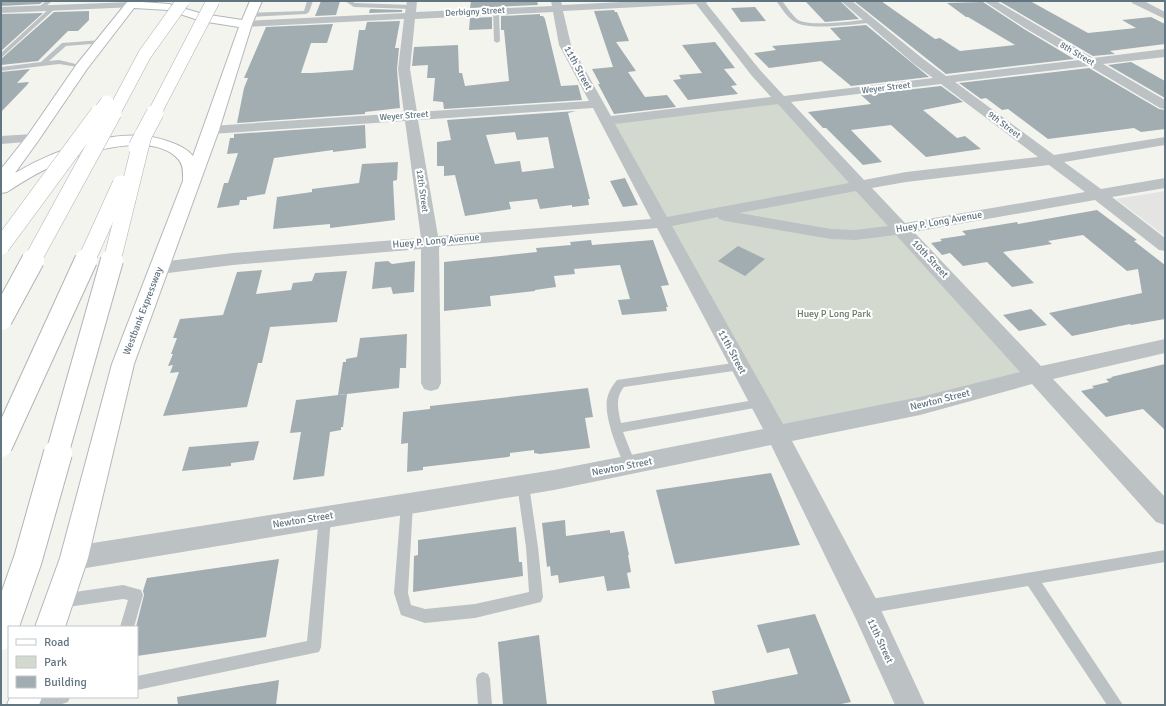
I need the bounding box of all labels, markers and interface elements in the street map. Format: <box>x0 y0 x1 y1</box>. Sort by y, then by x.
street label: Derbigny Street <box>445 5 505 19</box>
street label: 8th Street <box>1058 40 1096 68</box>
street label: 11th Street <box>561 44 595 92</box>
street label: Weyer Street <box>861 80 911 96</box>
street label: Weyer Street <box>379 109 429 123</box>
street label: 9th Street <box>985 109 1023 141</box>
street label: 12th Street <box>414 169 430 213</box>
street label: Huey P. Long Avenue <box>895 208 983 236</box>
street label: Huey P. Long Avenue <box>392 231 480 251</box>
street label: 10th Street <box>909 237 951 281</box>
street label: Westbank Expressway <box>121 265 165 357</box>
park label: Huey P Long Park <box>797 308 871 320</box>
street label: 11th Street <box>715 328 749 376</box>
street label: Newton Street <box>909 387 972 413</box>
street label: Newton Street <box>591 455 654 479</box>
street label: Newton Street <box>272 509 335 531</box>
street label: 11th Street <box>864 617 896 666</box>
legend <box>8 626 138 698</box>
text: Road <box>44 635 70 650</box>
text: Park <box>44 655 67 670</box>
text: Building <box>44 675 87 690</box>

